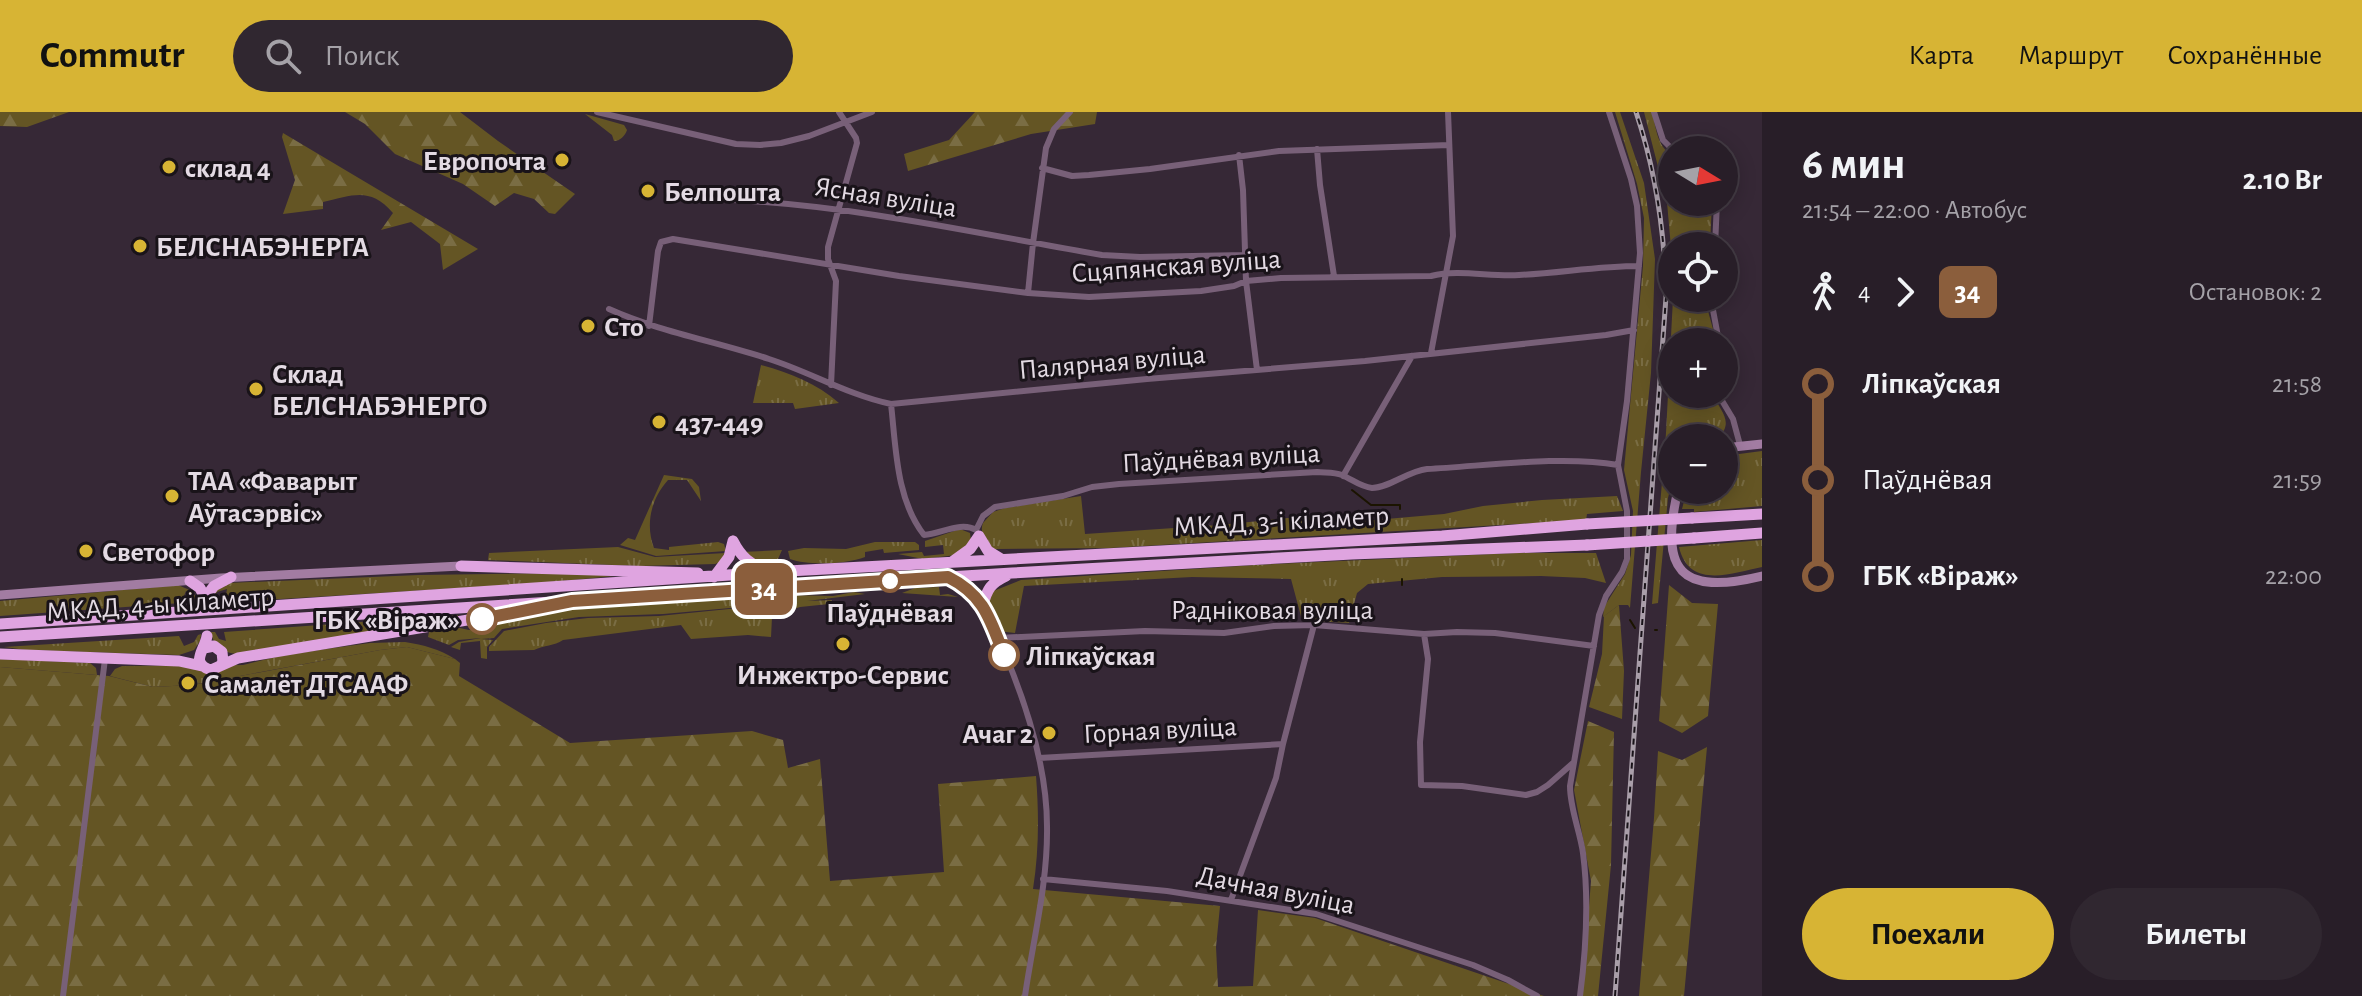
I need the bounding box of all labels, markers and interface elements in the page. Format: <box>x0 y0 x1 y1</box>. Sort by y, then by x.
search box <box>233 20 793 92</box>
icon: search <box>261 34 305 78</box>
text: Commutr <box>40 37 185 75</box>
text: Поиск <box>325 41 400 71</box>
text: Карта <box>1908 42 1974 70</box>
text: Маршрут <box>2018 42 2123 70</box>
text: Сохранённые <box>2167 42 2322 70</box>
north arrow <box>1658 136 1738 216</box>
map controls <box>1658 136 1738 504</box>
text: 6 мин <box>1802 143 1906 187</box>
place label: Европочта <box>423 148 546 176</box>
marker: Европочта <box>553 151 571 169</box>
place label: склад 4 <box>185 155 271 183</box>
marker: склад 4 <box>160 158 178 176</box>
text: 2.10 Br <box>2242 165 2322 195</box>
street label: Ясная вуліца <box>813 173 959 223</box>
place label: Белпошта <box>664 179 781 207</box>
marker: Белпошта <box>639 182 657 200</box>
text: 21:54 – 22:00 · Автобус <box>1802 197 2027 223</box>
button: locate <box>1658 232 1738 312</box>
place label: БЕЛСНАБЭНЕРГА <box>156 234 369 262</box>
marker: БЕЛСНАБЭНЕРГА <box>131 237 149 255</box>
street label: Сцяпянская вуліца <box>1070 246 1282 288</box>
icon: walk <box>1802 270 1846 314</box>
icon: forward <box>1883 270 1927 314</box>
text: 34 <box>1955 278 1981 306</box>
text: 4 <box>1858 279 1871 305</box>
text: Остановок: 2 <box>2188 279 2322 305</box>
place label: Сто <box>604 314 644 342</box>
marker: Сто <box>579 317 597 335</box>
button: + <box>1658 328 1738 408</box>
street label: Палярная вуліца <box>1018 341 1207 385</box>
place label: Склад БЕЛСНАБЭНЕРГО <box>272 361 488 421</box>
text: Ліпкаўская <box>1862 369 2001 399</box>
text: 21:58 <box>2272 371 2322 397</box>
marker: Склад БЕЛСНАБЭНЕРГО <box>247 380 265 398</box>
place label: 437-449 <box>675 410 763 438</box>
marker: 437-449 <box>650 413 668 431</box>
button: − <box>1658 424 1738 504</box>
street label: Паўднёвая вуліца <box>1121 440 1321 478</box>
text: Паўднёвая <box>1862 465 1993 495</box>
text: 21:59 <box>2272 467 2322 493</box>
place label: ТАА «Фаварыт Аўтасэрвіс» <box>188 468 358 528</box>
marker: ТАА «Фаварыт Аўтасэрвіс» <box>163 487 181 505</box>
street label: МКАД, 3-і кіламетр <box>1173 502 1390 542</box>
place label: Светофор <box>102 539 215 567</box>
marker: Светофор <box>77 542 95 560</box>
text: ГБК «Віраж» <box>1862 561 2019 591</box>
line badge: 34 <box>728 563 800 615</box>
text: 22:00 <box>2265 563 2322 589</box>
marker: Паўднёвая <box>879 570 901 592</box>
text: 34 <box>751 575 777 603</box>
street label: МКАД, 4-ы кіламетр <box>45 583 275 627</box>
street label: Радніковая вуліца <box>1171 597 1373 625</box>
place label: Паўднёвая <box>826 600 954 628</box>
marker: ГБК «Віраж» <box>467 604 497 634</box>
place label: ГБК «Віраж» <box>314 607 460 635</box>
marker: Инжектро-Сервис <box>834 635 852 653</box>
marker: Ліпкаўская <box>989 640 1019 670</box>
place label: Ліпкаўская <box>1026 643 1156 671</box>
place label: Инжектро-Сервис <box>737 662 949 690</box>
place label: Самалёт ДТСААФ <box>204 671 408 699</box>
marker: Самалёт ДТСААФ <box>179 674 197 692</box>
street label: Горная вуліца <box>1083 713 1238 749</box>
place label: Ачаг 2 <box>962 721 1033 749</box>
marker: Ачаг 2 <box>1040 724 1058 742</box>
street label: Дачная вуліца <box>1194 862 1357 920</box>
button: Поехали <box>1802 888 2054 980</box>
button: Билеты <box>2070 888 2322 980</box>

